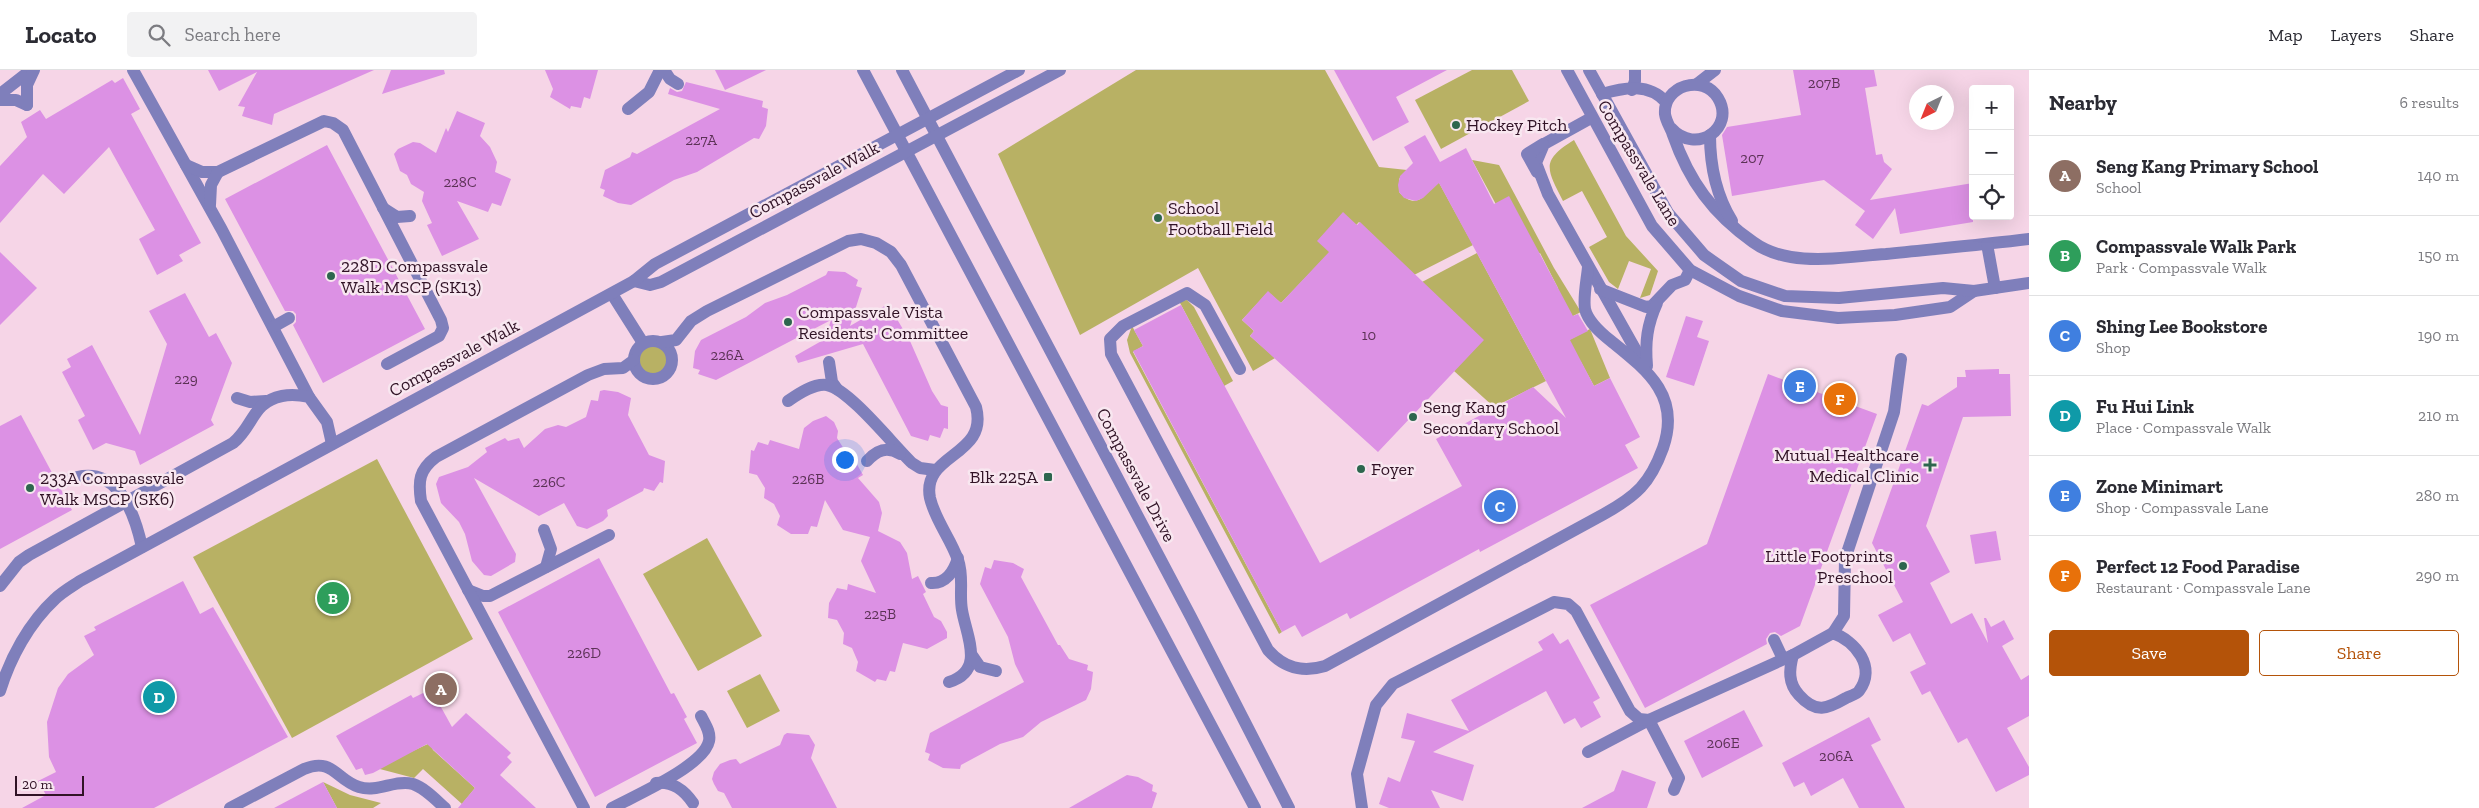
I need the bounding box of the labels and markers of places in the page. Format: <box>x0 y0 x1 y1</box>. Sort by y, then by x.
place label: Hockey Pitch <box>1466 114 1567 136</box>
marker: Hockey Pitch <box>1450 119 1462 131</box>
place label: School Football Field <box>1168 197 1273 240</box>
marker: School Football Field <box>1152 212 1164 224</box>
place label: 228D Compassvale Walk MSCP (SK13) <box>341 255 488 298</box>
marker: 228D Compassvale Walk MSCP (SK13) <box>325 270 337 282</box>
place label: Compassvale Vista Residents' Committee <box>798 301 968 344</box>
marker: Compassvale Vista Residents' Committee <box>782 316 794 328</box>
pin: E <box>1784 367 1816 405</box>
pin: F <box>1824 380 1856 418</box>
place label: Seng Kang Secondary School <box>1423 396 1559 439</box>
marker: Seng Kang Secondary School <box>1407 411 1419 423</box>
place label: Mutual Healthcare Medical Clinic <box>1774 444 1919 487</box>
place label: Foyer <box>1371 458 1415 480</box>
marker: Mutual Healthcare Medical Clinic <box>1923 458 1937 472</box>
marker: Foyer <box>1355 463 1367 475</box>
place label: Blk 225A <box>970 466 1038 488</box>
place label: 233A Compassvale Walk MSCP (SK6) <box>40 467 184 510</box>
marker: Blk 225A <box>1042 471 1054 483</box>
marker: 233A Compassvale Walk MSCP (SK6) <box>24 482 36 494</box>
pin: C <box>1484 487 1516 525</box>
place label: Little Footprints Preschool <box>1765 545 1893 588</box>
marker: Little Footprints Preschool <box>1897 560 1909 572</box>
pin: B <box>317 579 349 617</box>
pin: A <box>425 670 457 708</box>
pin: D <box>143 678 175 716</box>

